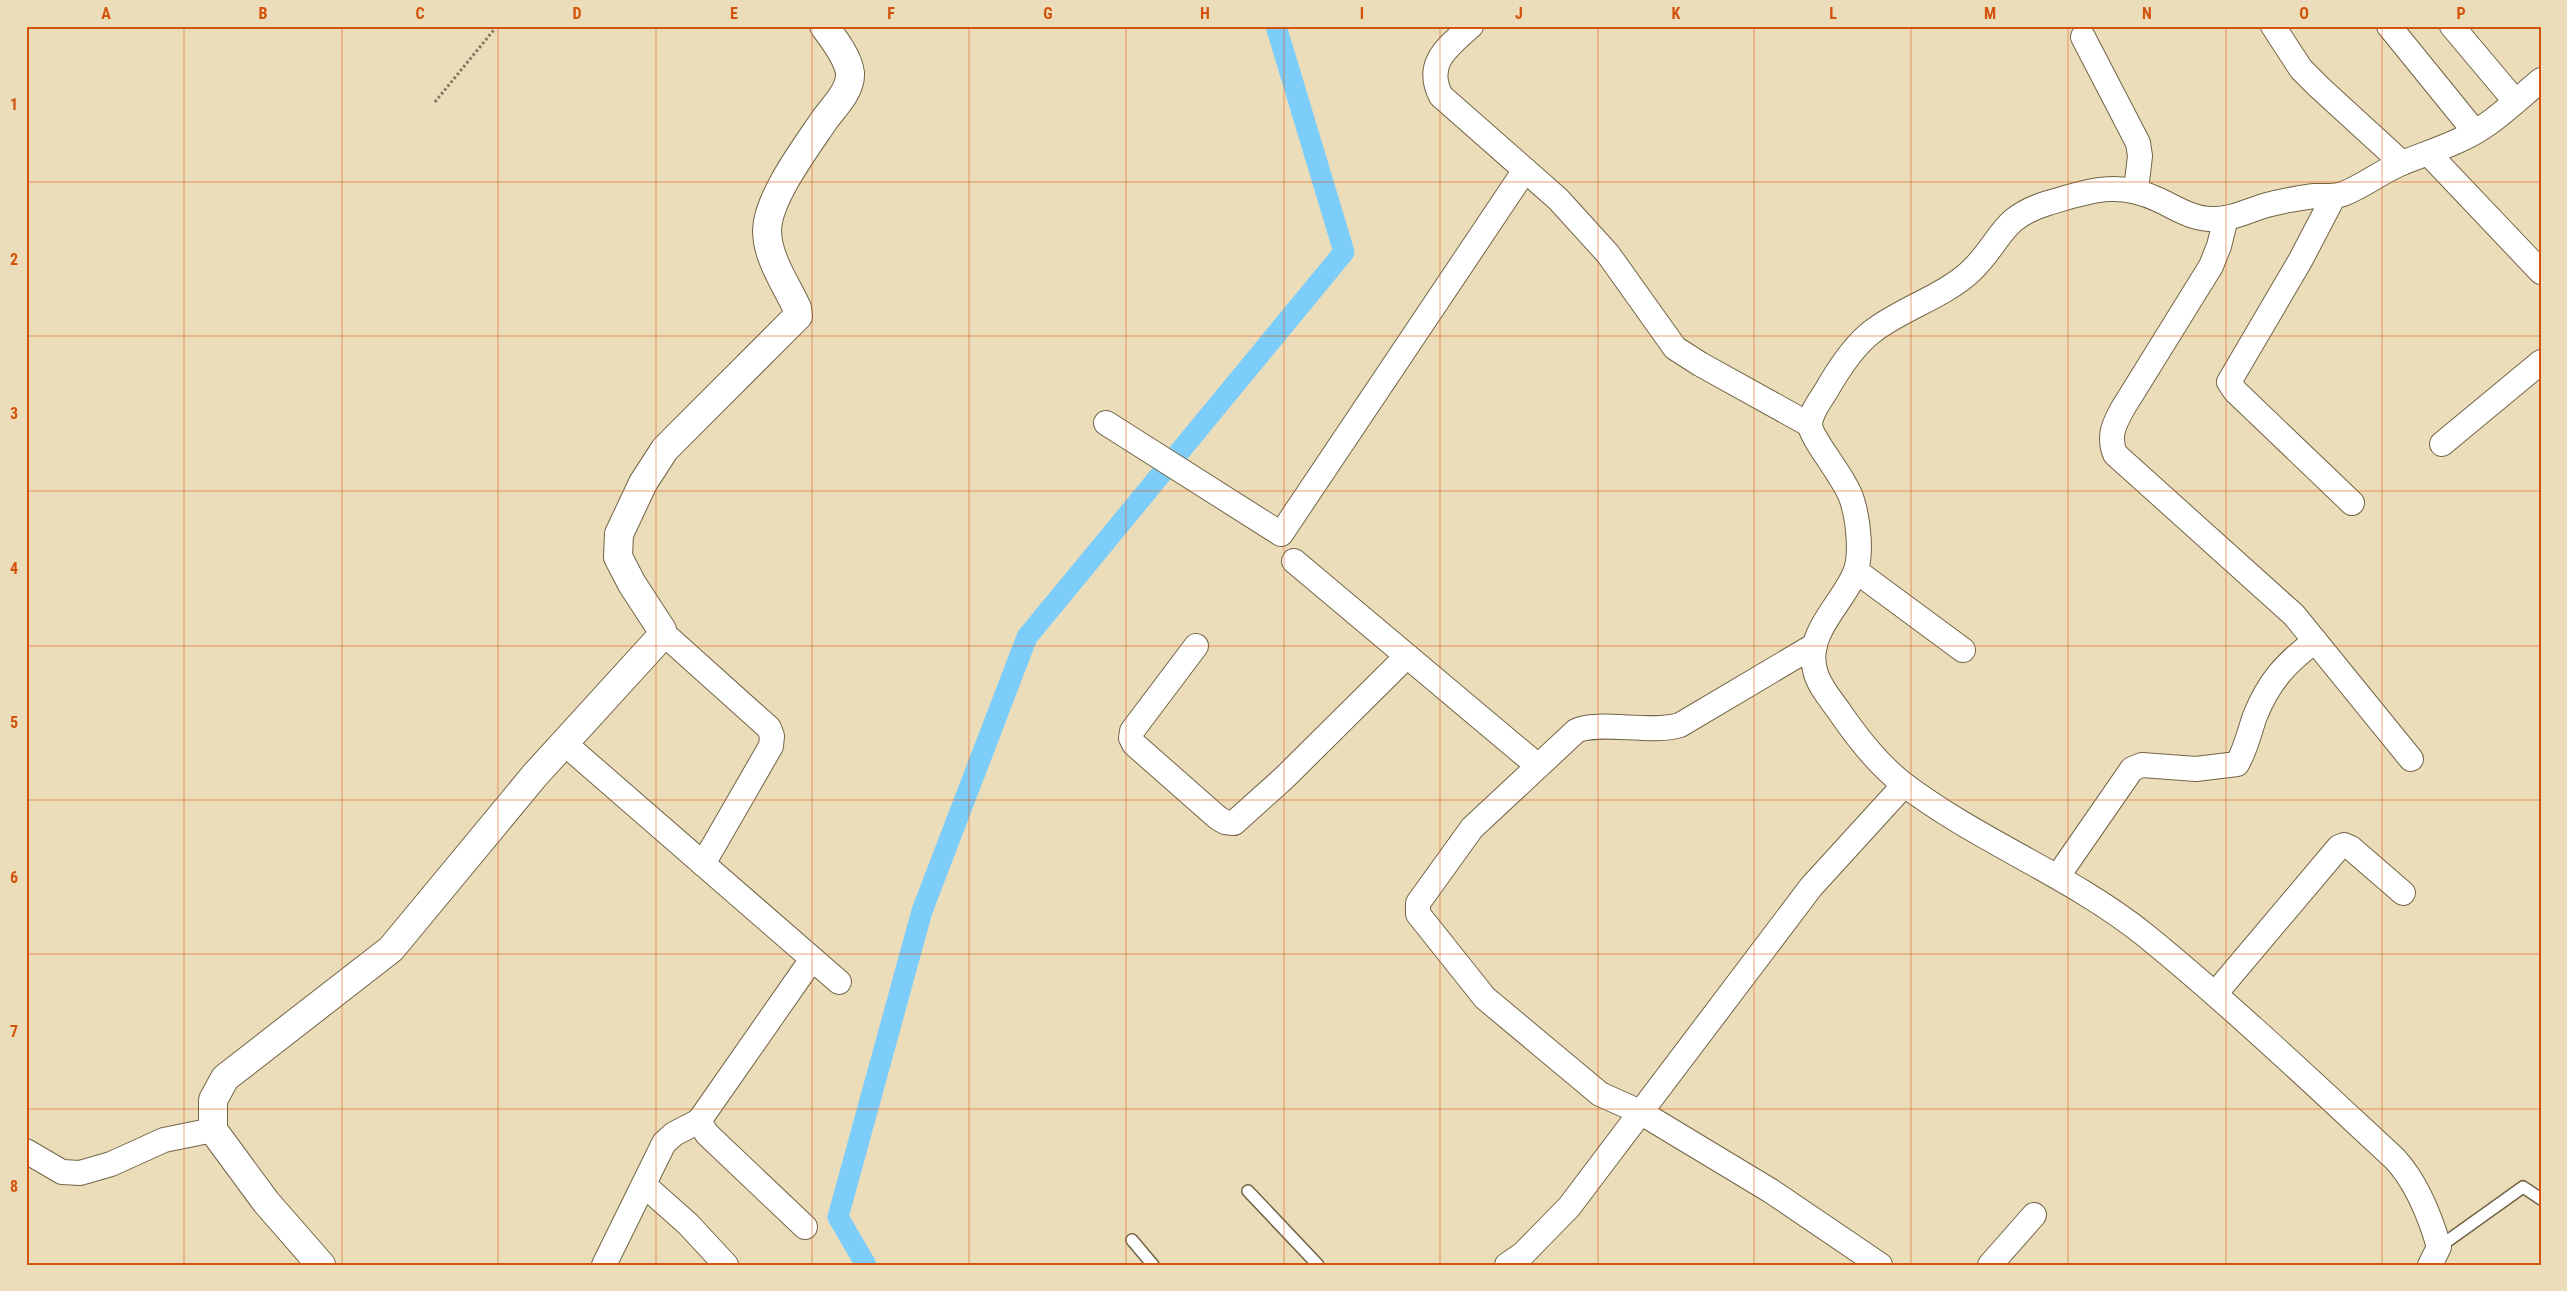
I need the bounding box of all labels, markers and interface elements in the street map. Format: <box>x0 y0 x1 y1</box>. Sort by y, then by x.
text: A <box>101 4 111 23</box>
text: B <box>259 4 268 23</box>
text: C <box>415 4 425 23</box>
text: D <box>572 4 582 23</box>
text: E <box>730 4 738 23</box>
text: F <box>887 4 895 23</box>
text: G <box>1043 4 1053 23</box>
text: H <box>1200 4 1210 23</box>
text: I <box>1360 4 1364 23</box>
text: J <box>1515 4 1523 23</box>
text: K <box>1672 4 1681 23</box>
text: L <box>1829 4 1837 23</box>
text: M <box>1984 4 1996 23</box>
text: N <box>2142 4 2152 23</box>
text: O <box>2299 4 2309 23</box>
text: P <box>2456 4 2466 23</box>
text: 1 <box>10 95 18 114</box>
text: 2 <box>10 250 18 269</box>
text: 3 <box>10 404 18 423</box>
text: 4 <box>10 559 18 578</box>
text: 5 <box>10 713 18 732</box>
text: 6 <box>10 868 18 887</box>
text: 7 <box>10 1022 18 1041</box>
text: 8 <box>10 1177 18 1196</box>

